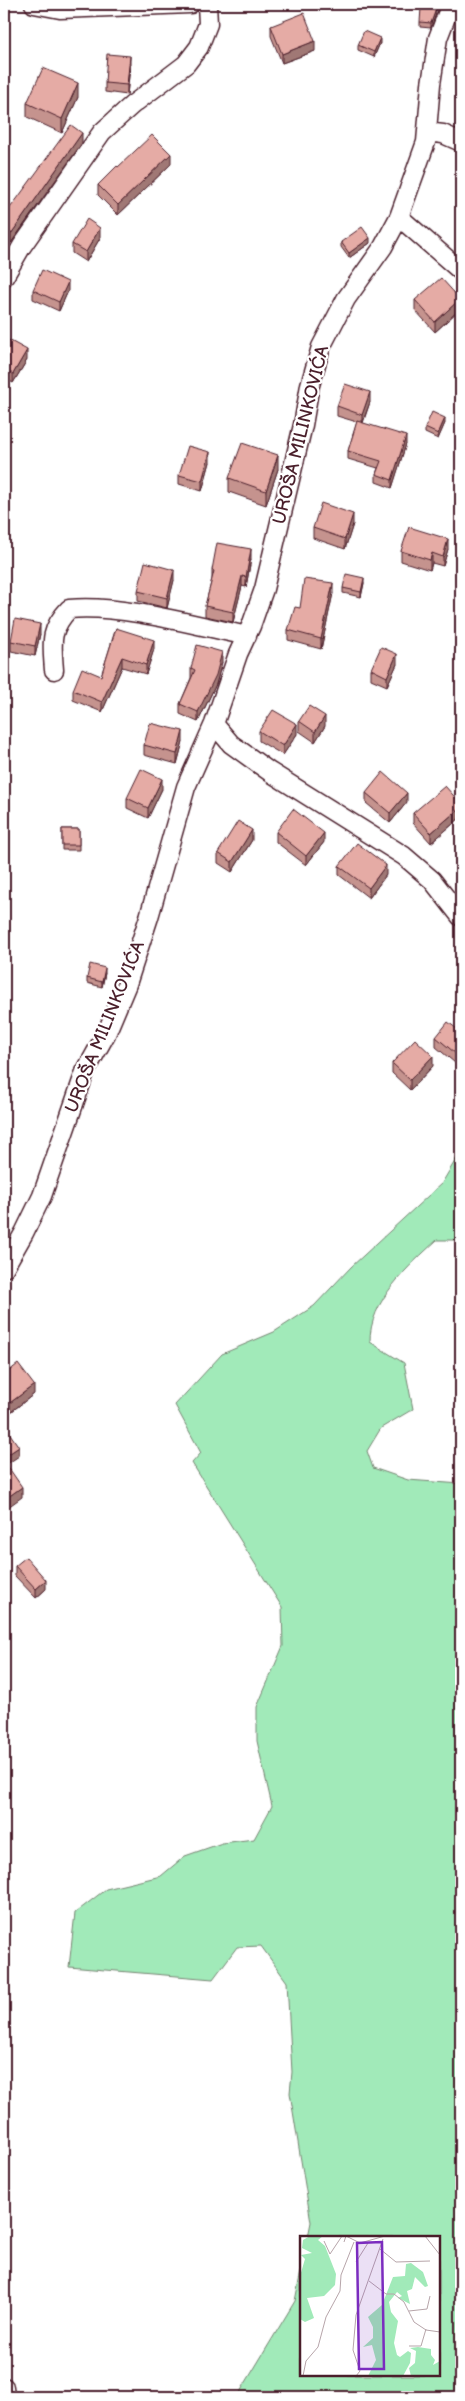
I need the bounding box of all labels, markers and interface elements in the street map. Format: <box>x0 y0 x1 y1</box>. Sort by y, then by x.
street label: UROŠA MILINKOVIĆA <box>267 343 333 526</box>
street label: UROŠA MILINKOVIĆA <box>59 937 149 1116</box>
inset map <box>300 2236 440 2376</box>

